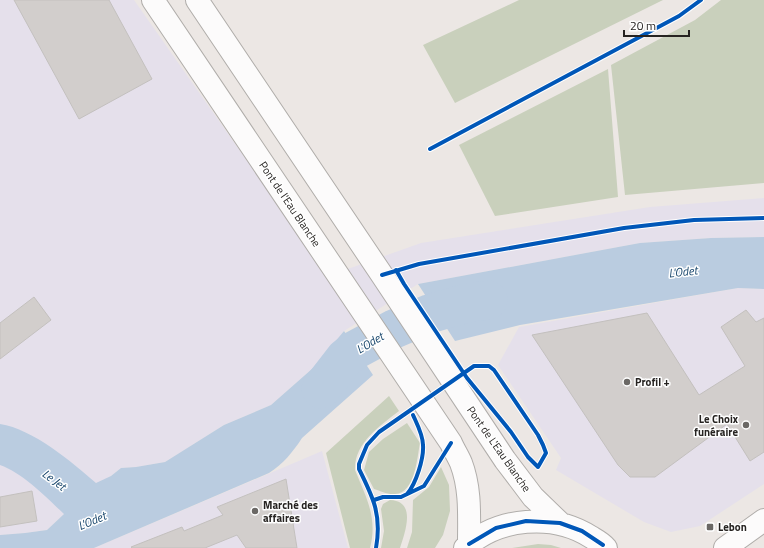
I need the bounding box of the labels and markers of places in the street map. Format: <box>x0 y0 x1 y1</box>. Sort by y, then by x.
place label: Profil + <box>635 374 670 390</box>
marker: Profil + <box>622 377 632 387</box>
place label: Le Choix funéraire <box>694 411 739 440</box>
marker: Le Choix funéraire <box>741 420 751 430</box>
place label: Marché des affaires <box>263 497 318 526</box>
marker: Marché des affaires <box>250 506 260 516</box>
place label: Lebon <box>718 519 747 535</box>
marker: Lebon <box>705 522 715 532</box>

